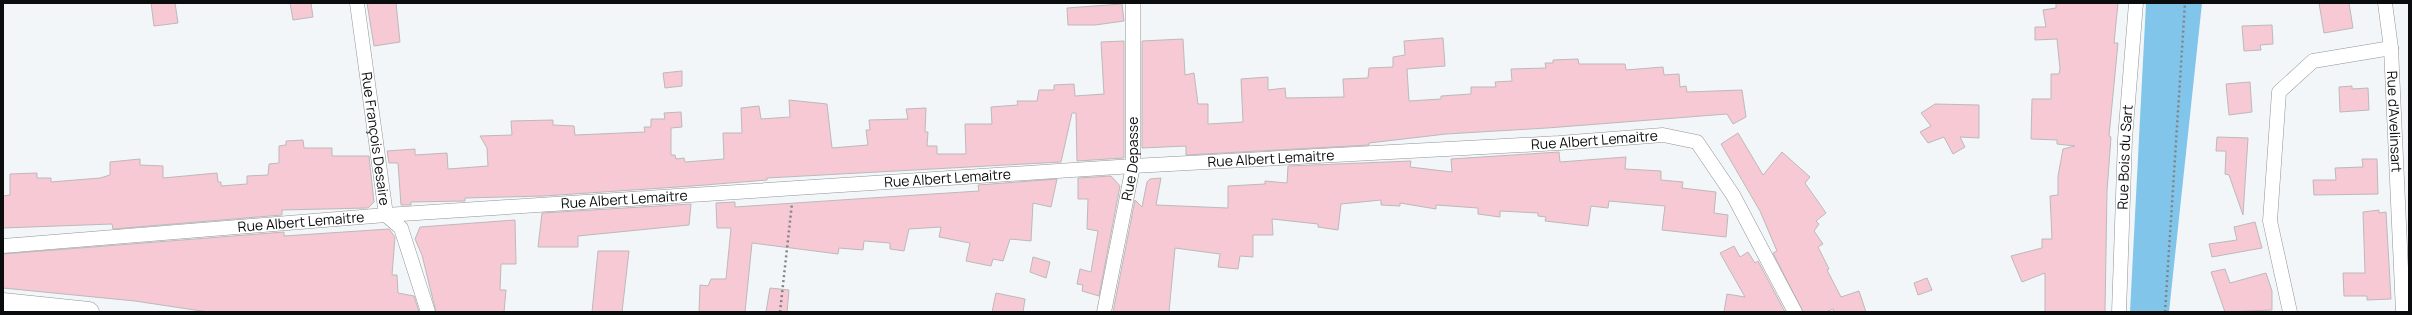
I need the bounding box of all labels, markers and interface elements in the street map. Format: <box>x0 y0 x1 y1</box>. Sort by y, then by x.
street label: Rue d'Avelinsart <box>2383 70 2407 173</box>
street label: Rue François Desaire <box>358 71 395 207</box>
street label: Rue Bois du Sart <box>2113 104 2137 210</box>
street label: Rue Depasse <box>1116 117 1142 202</box>
street label: Rue Albert Lemaitre <box>1530 125 1658 153</box>
street label: Rue Albert Lemaitre <box>1207 145 1335 171</box>
street label: Rue Albert Lemaitre <box>883 164 1012 191</box>
street label: Rue Albert Lemaitre <box>560 185 688 213</box>
street label: Rue Albert Lemaitre <box>237 207 365 236</box>

